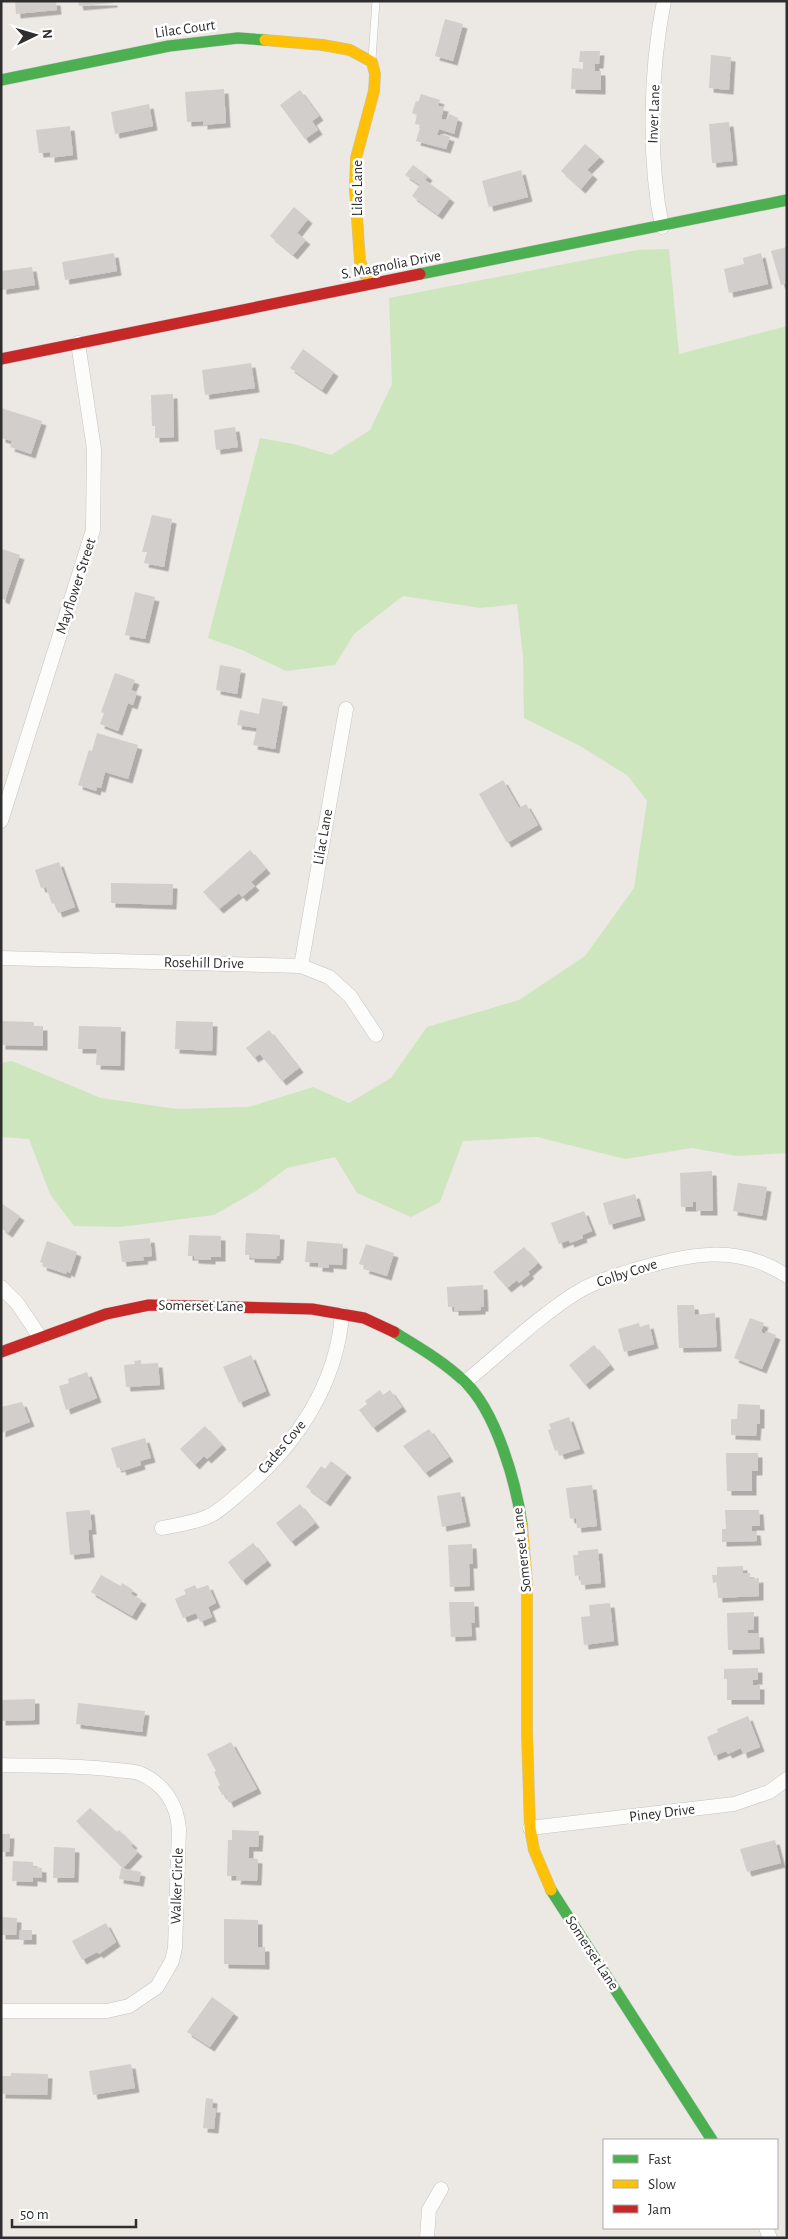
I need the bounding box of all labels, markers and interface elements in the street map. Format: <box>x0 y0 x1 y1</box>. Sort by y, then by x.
north arrow <box>10 10 60 60</box>
street label: Lilac Court <box>154 17 216 41</box>
text: N <box>40 28 54 39</box>
street label: Inver Lane <box>645 84 663 144</box>
street label: Lilac Lane <box>350 160 365 216</box>
street label: S. Magnolia Drive <box>340 248 442 282</box>
street label: Mayflower Street <box>53 536 99 636</box>
street label: Lilac Lane <box>311 808 335 866</box>
street label: Rosehill Drive <box>164 955 244 971</box>
street label: Colby Cove <box>595 1256 659 1290</box>
street label: Somerset Lane <box>158 1298 244 1314</box>
street label: Cades Cove <box>255 1417 309 1477</box>
street label: Somerset Lane <box>510 1507 534 1593</box>
street label: Piney Drive <box>628 1802 696 1824</box>
street label: Walker Circle <box>168 1847 186 1925</box>
street label: Somerset Lane <box>563 1913 622 1993</box>
legend <box>603 2139 778 2229</box>
text: Fast <box>648 2152 672 2167</box>
text: Slow <box>648 2177 676 2192</box>
scale bar <box>12 2196 136 2228</box>
text: Jam <box>648 2202 671 2217</box>
text: 50 m <box>20 2207 49 2222</box>

